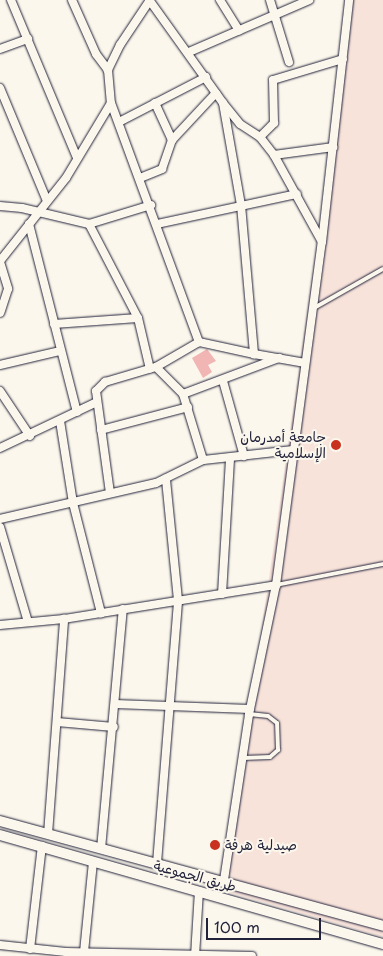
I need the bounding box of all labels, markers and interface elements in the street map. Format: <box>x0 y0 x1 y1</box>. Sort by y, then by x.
place label: جامعة أمدرمان الإسلامية <box>240 429 326 462</box>
marker: جامعة أمدرمان الإسلامية <box>330 439 342 451</box>
place label: صيدلية هرفة <box>225 837 297 853</box>
marker: صيدلية هرفة <box>209 839 221 851</box>
street label: طريق الجموعية <box>152 857 238 895</box>
scale bar <box>208 908 323 940</box>
text: 100 m <box>214 915 260 938</box>

